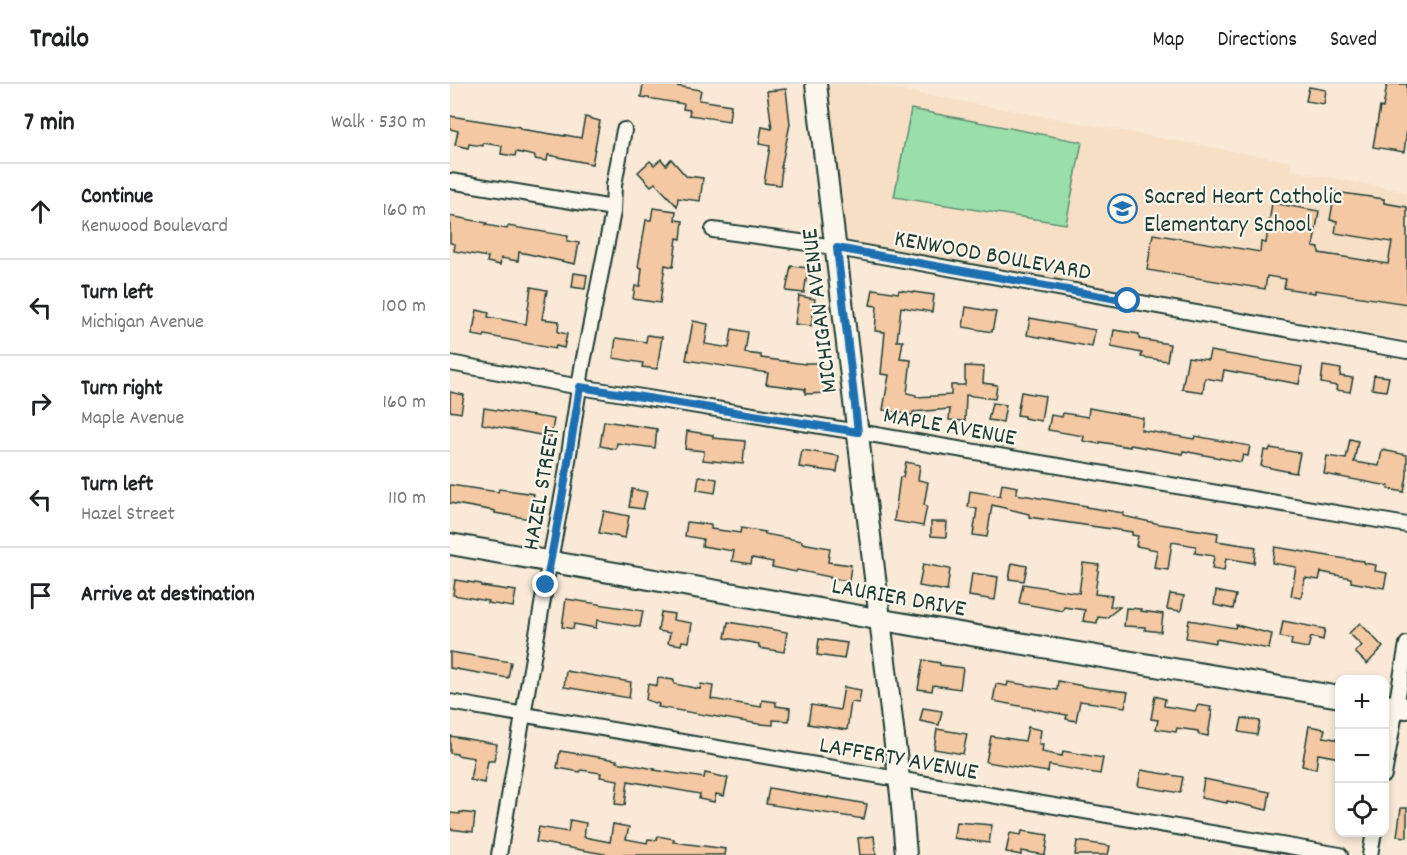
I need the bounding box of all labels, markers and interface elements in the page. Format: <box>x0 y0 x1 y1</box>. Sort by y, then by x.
text: Trailo <box>30 21 89 61</box>
text: Map <box>1153 26 1184 56</box>
text: Directions <box>1217 26 1297 56</box>
text: Saved <box>1330 26 1377 56</box>
text: 7 min <box>24 105 75 142</box>
text: Walk · 530 m <box>331 109 426 137</box>
place label: Sacred Heart Catholic Elementary School <box>1144 181 1342 243</box>
text: Continue <box>81 182 153 213</box>
school or university icon: Sacred Heart Catholic Elementary School <box>1107 193 1139 225</box>
icon: ahead <box>24 195 57 228</box>
text: 160 m <box>383 197 426 225</box>
text: Kenwood Boulevard <box>81 213 228 241</box>
street label: KENWOOD BOULEVARD <box>891 223 1094 291</box>
street label: MICHIGAN AVENUE <box>794 226 848 395</box>
text: Turn left <box>81 278 153 309</box>
route start <box>1114 287 1140 313</box>
icon: left <box>24 291 57 324</box>
text: 100 m <box>382 293 426 321</box>
text: Michigan Avenue <box>81 309 204 337</box>
text: Turn right <box>81 374 163 405</box>
icon: right <box>24 387 57 420</box>
text: 160 m <box>383 389 426 417</box>
street label: MAPLE AVENUE <box>880 400 1019 456</box>
text: Maple Avenue <box>81 405 184 433</box>
street label: HAZEL STREET <box>515 423 571 553</box>
text: Turn left <box>81 470 153 501</box>
icon: left <box>24 483 57 516</box>
text: 110 m <box>388 485 426 513</box>
text: Hazel Street <box>81 501 175 529</box>
street label: LAURIER DRIVE <box>829 570 968 627</box>
route end <box>532 571 558 597</box>
icon: arrive <box>24 579 57 612</box>
text: Arrive at destination <box>81 580 255 611</box>
map controls <box>1335 675 1389 837</box>
button: + <box>1335 675 1389 729</box>
street label: LAFFERTY AVENUE <box>816 729 981 791</box>
button: − <box>1335 729 1389 783</box>
button: locate <box>1335 783 1389 837</box>

